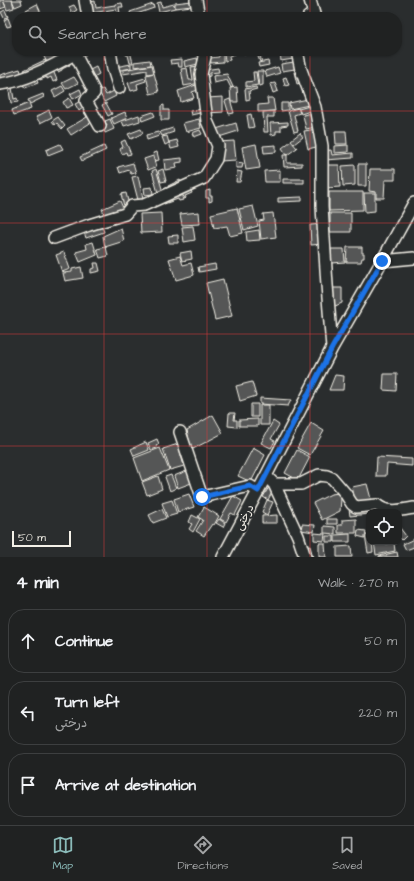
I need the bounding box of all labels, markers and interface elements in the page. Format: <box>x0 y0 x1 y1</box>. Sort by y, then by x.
search box <box>12 12 402 56</box>
icon: search <box>26 23 48 45</box>
text: Search here <box>58 24 147 45</box>
route end <box>373 252 391 270</box>
route start <box>193 488 211 506</box>
street label: درختی <box>231 502 257 533</box>
map controls <box>366 509 402 545</box>
button: locate <box>366 509 402 545</box>
scale bar <box>12 529 71 548</box>
text: 50 m <box>18 530 46 545</box>
text: 4 min <box>16 571 59 595</box>
text: Walk · 270 m <box>318 574 398 592</box>
icon: ahead <box>17 630 39 652</box>
text: Continue <box>55 631 113 652</box>
text: 50 m <box>364 632 397 650</box>
text: Turn left <box>55 692 119 713</box>
icon: left <box>17 702 39 724</box>
text: 220 m <box>359 704 397 722</box>
text: درختی <box>55 714 87 732</box>
icon: arrive <box>17 774 39 796</box>
text: Arrive at destination <box>55 775 196 796</box>
tab: Map <box>52 834 74 873</box>
tab: Directions <box>177 834 229 873</box>
tab: Saved <box>332 834 362 873</box>

